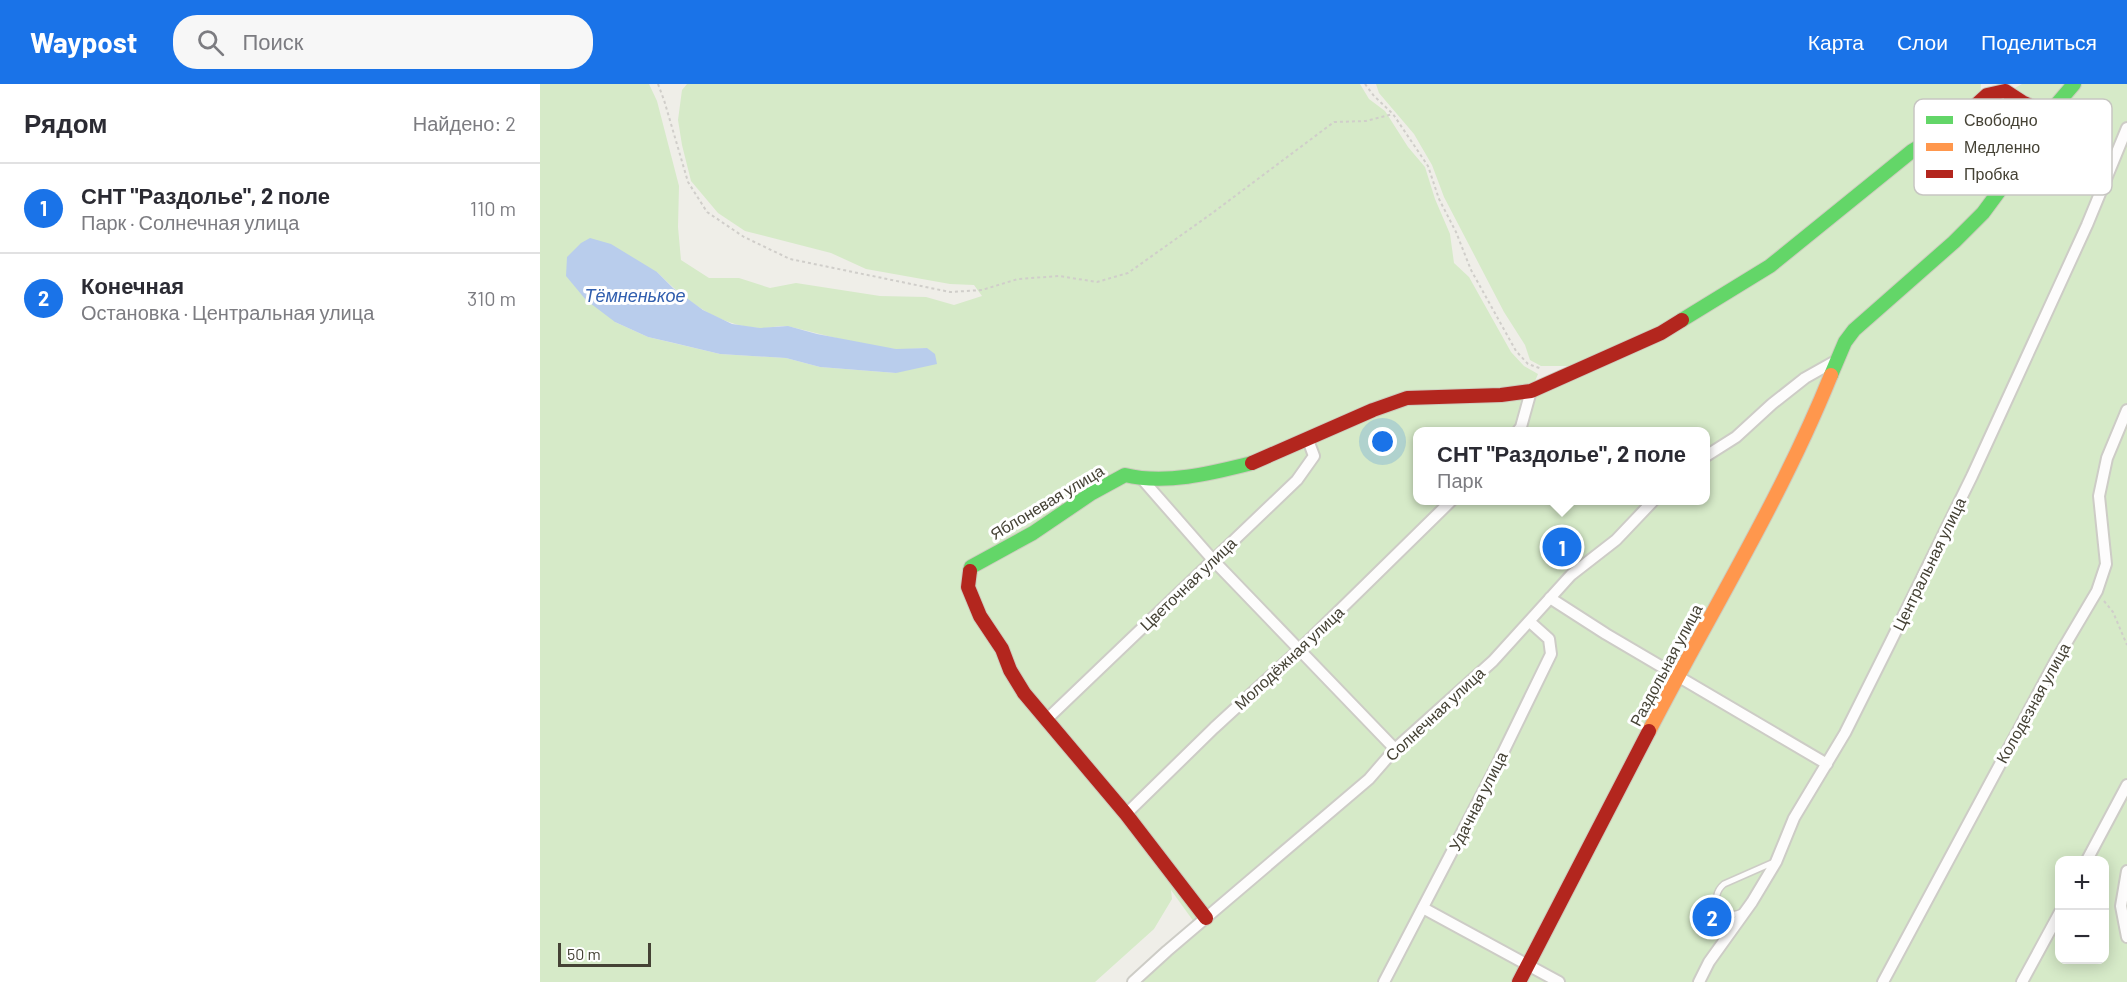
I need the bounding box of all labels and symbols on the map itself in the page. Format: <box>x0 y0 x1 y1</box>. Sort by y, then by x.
legend <box>1914 99 2112 195</box>
text: Свободно <box>1964 110 2038 129</box>
text: Медленно <box>1964 137 2040 156</box>
text: Пробка <box>1964 164 2019 183</box>
water label: Тёмненькое <box>584 284 686 306</box>
your location <box>1368 427 1397 456</box>
street label: Яблоневая улица <box>986 460 1107 543</box>
street label: Центральная улица <box>1888 494 1969 634</box>
pin: 1 <box>1542 524 1582 570</box>
street label: Цветочная улица <box>1136 533 1240 634</box>
street label: Раздольная улица <box>1625 601 1706 729</box>
street label: Молодёжная улица <box>1230 602 1347 713</box>
street label: Колодезная улица <box>1992 639 2074 766</box>
street label: Солнечная улица <box>1381 663 1488 764</box>
street label: Удачная улица <box>1444 748 1511 854</box>
pin: 2 <box>1692 894 1732 940</box>
scale bar <box>558 940 651 968</box>

